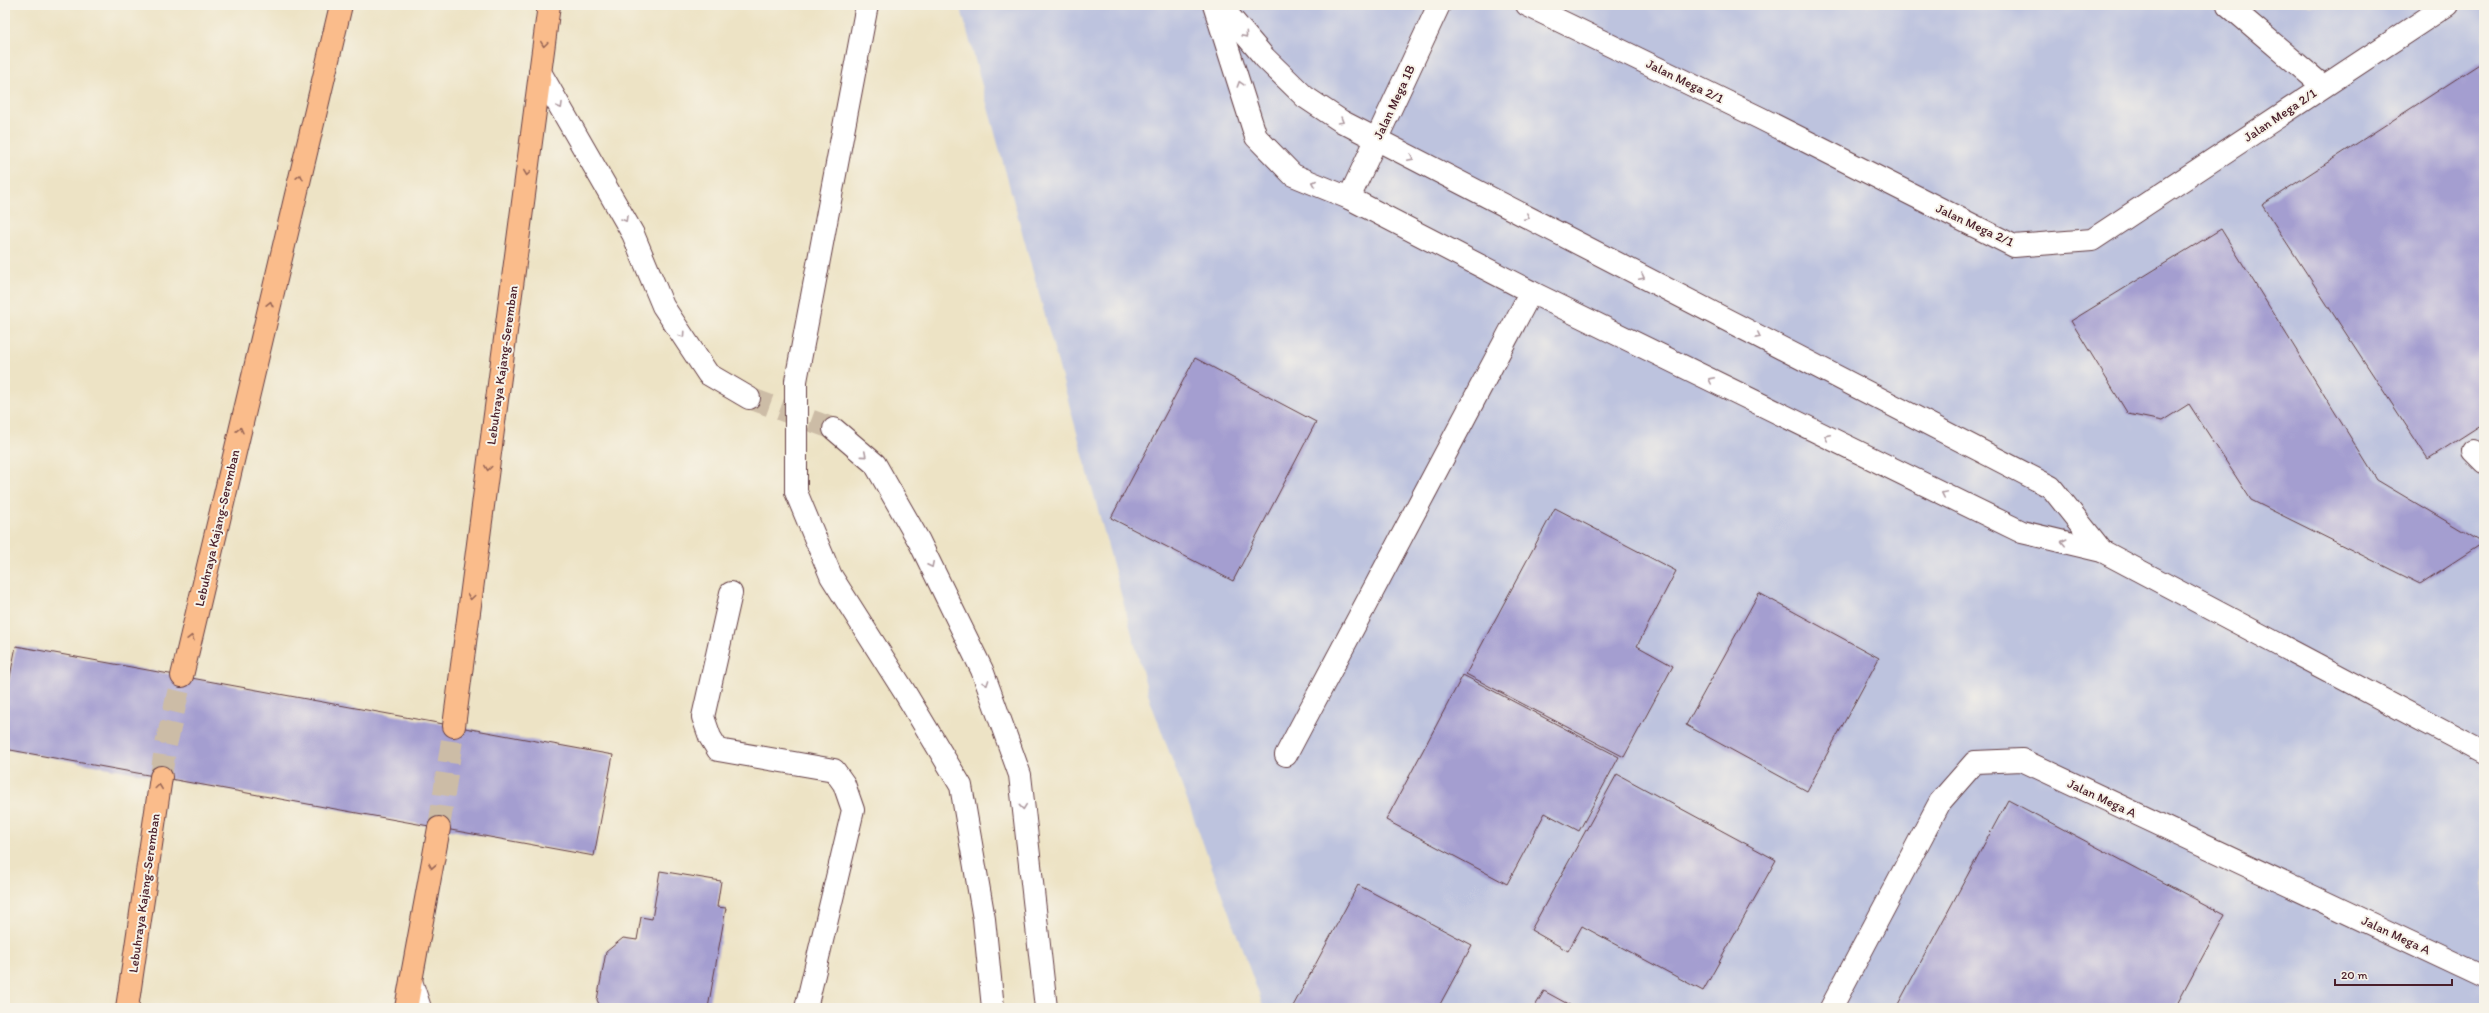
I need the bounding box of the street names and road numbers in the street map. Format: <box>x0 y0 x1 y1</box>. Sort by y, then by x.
street label: Jalan Mega 2/1 <box>1644 56 1726 106</box>
street label: Jalan Mega 1B <box>1370 62 1418 142</box>
street label: Jalan Mega 2/1 <box>2241 85 2319 145</box>
street label: Jalan Mega 2/1 <box>1934 200 2016 250</box>
street label: Lebuhraya Kajang-Seremban <box>483 284 521 446</box>
street label: Lebuhraya Kajang-Seremban <box>192 448 242 608</box>
street label: Jalan Mega A <box>2065 776 2139 821</box>
street label: Lebuhraya Kajang-Seremban <box>125 812 163 974</box>
street label: Jalan Mega A <box>2359 913 2433 958</box>

